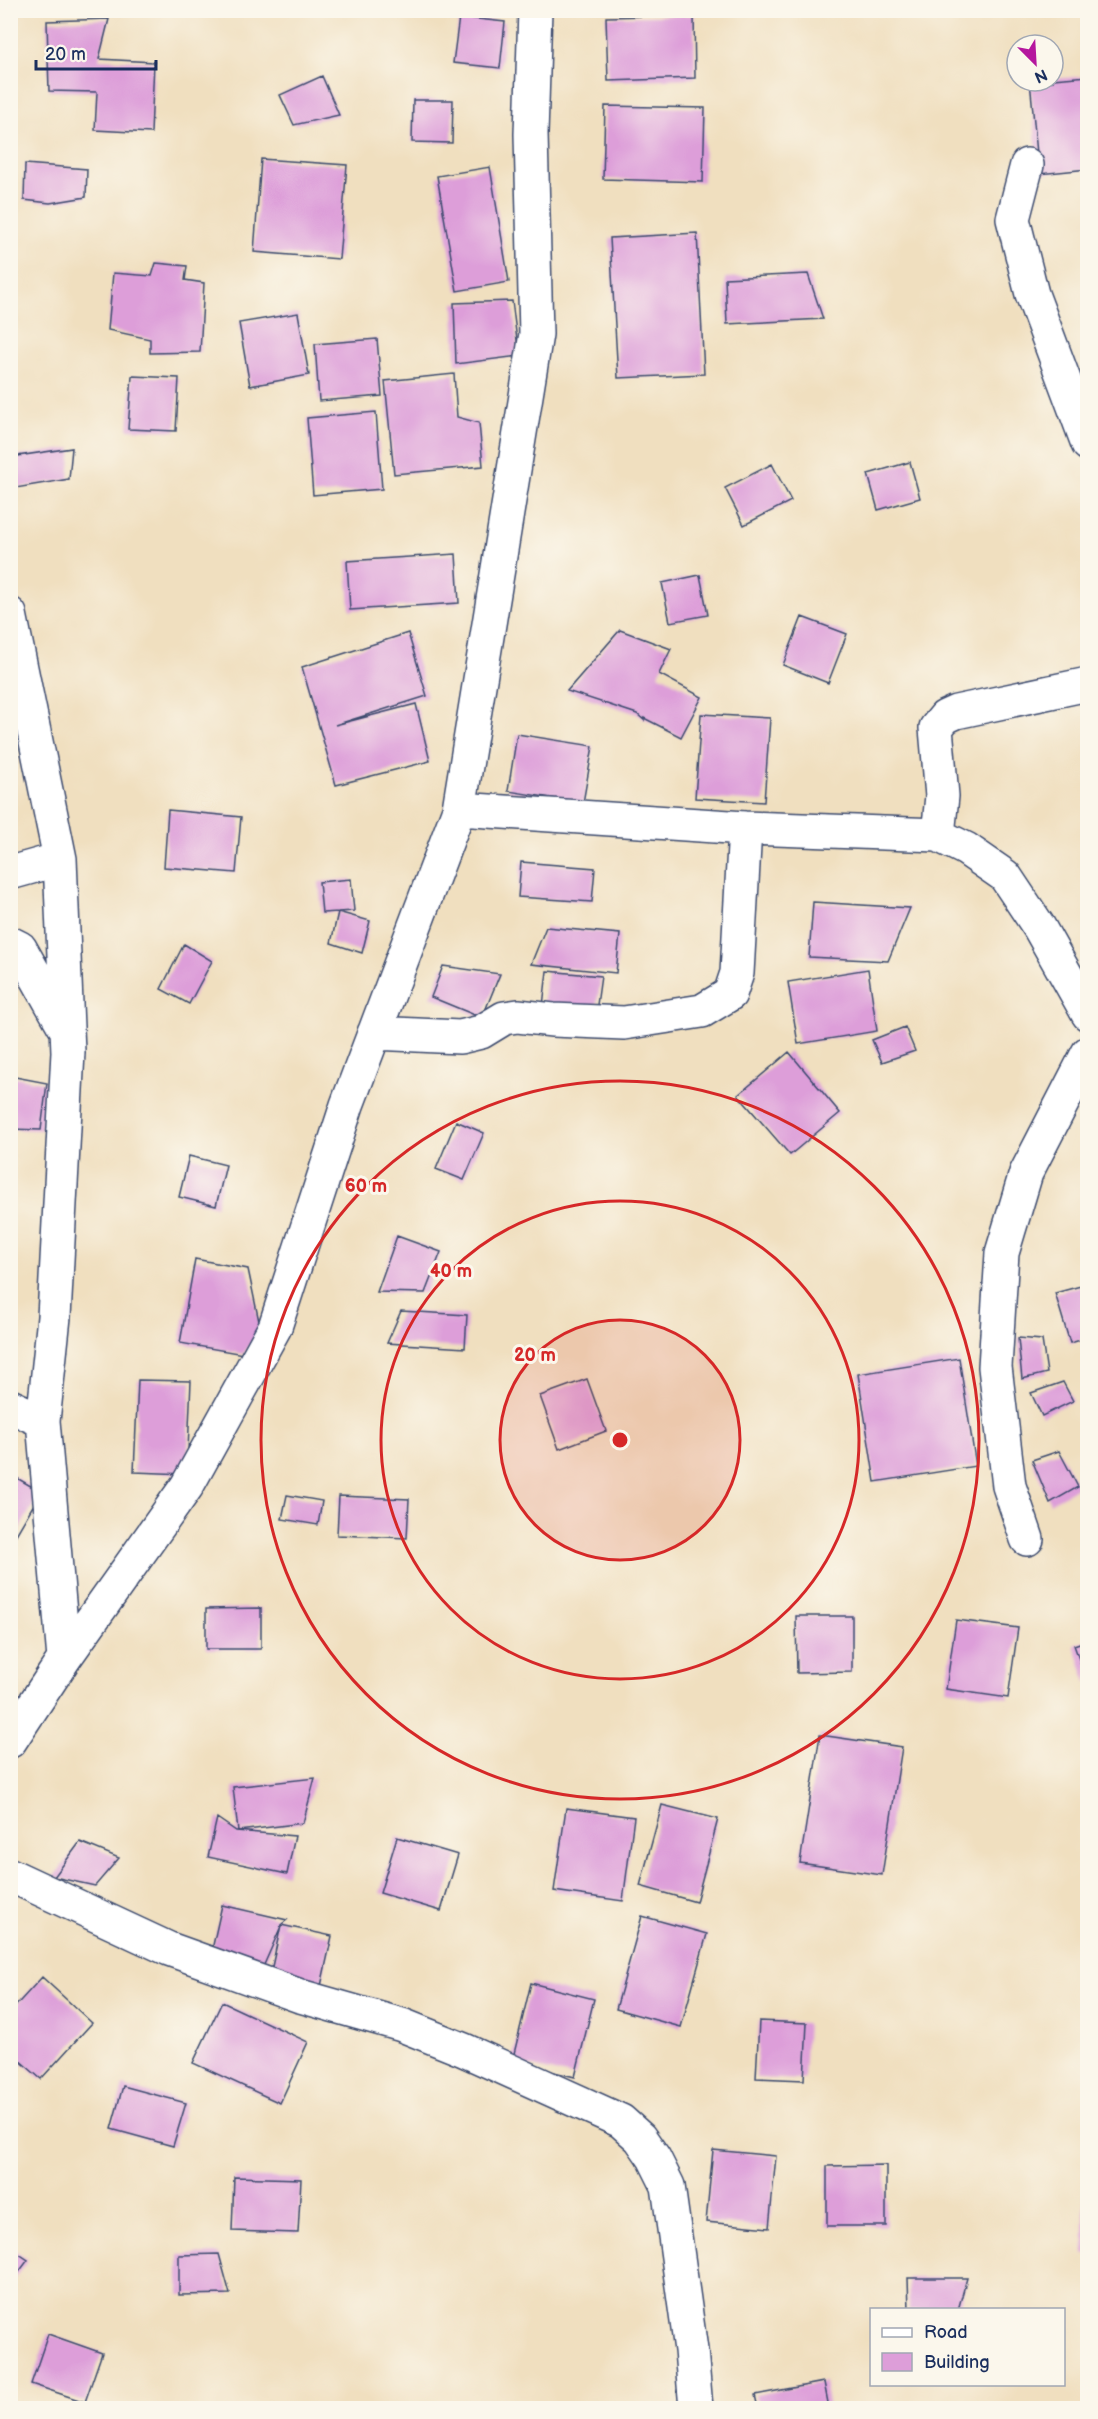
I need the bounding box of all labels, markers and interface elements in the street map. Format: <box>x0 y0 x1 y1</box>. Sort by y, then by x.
scale bar <box>36 33 156 71</box>
north arrow <box>1005 33 1065 93</box>
text: 20 m <box>45 44 86 65</box>
text: N <box>1031 64 1050 86</box>
text: 60 m <box>345 1176 387 1197</box>
text: 40 m <box>430 1261 472 1282</box>
text: 20 m <box>514 1345 556 1366</box>
centre of rings <box>610 1430 630 1450</box>
legend <box>870 2308 1065 2386</box>
text: Road <box>924 2322 968 2343</box>
text: Building <box>924 2352 990 2373</box>

